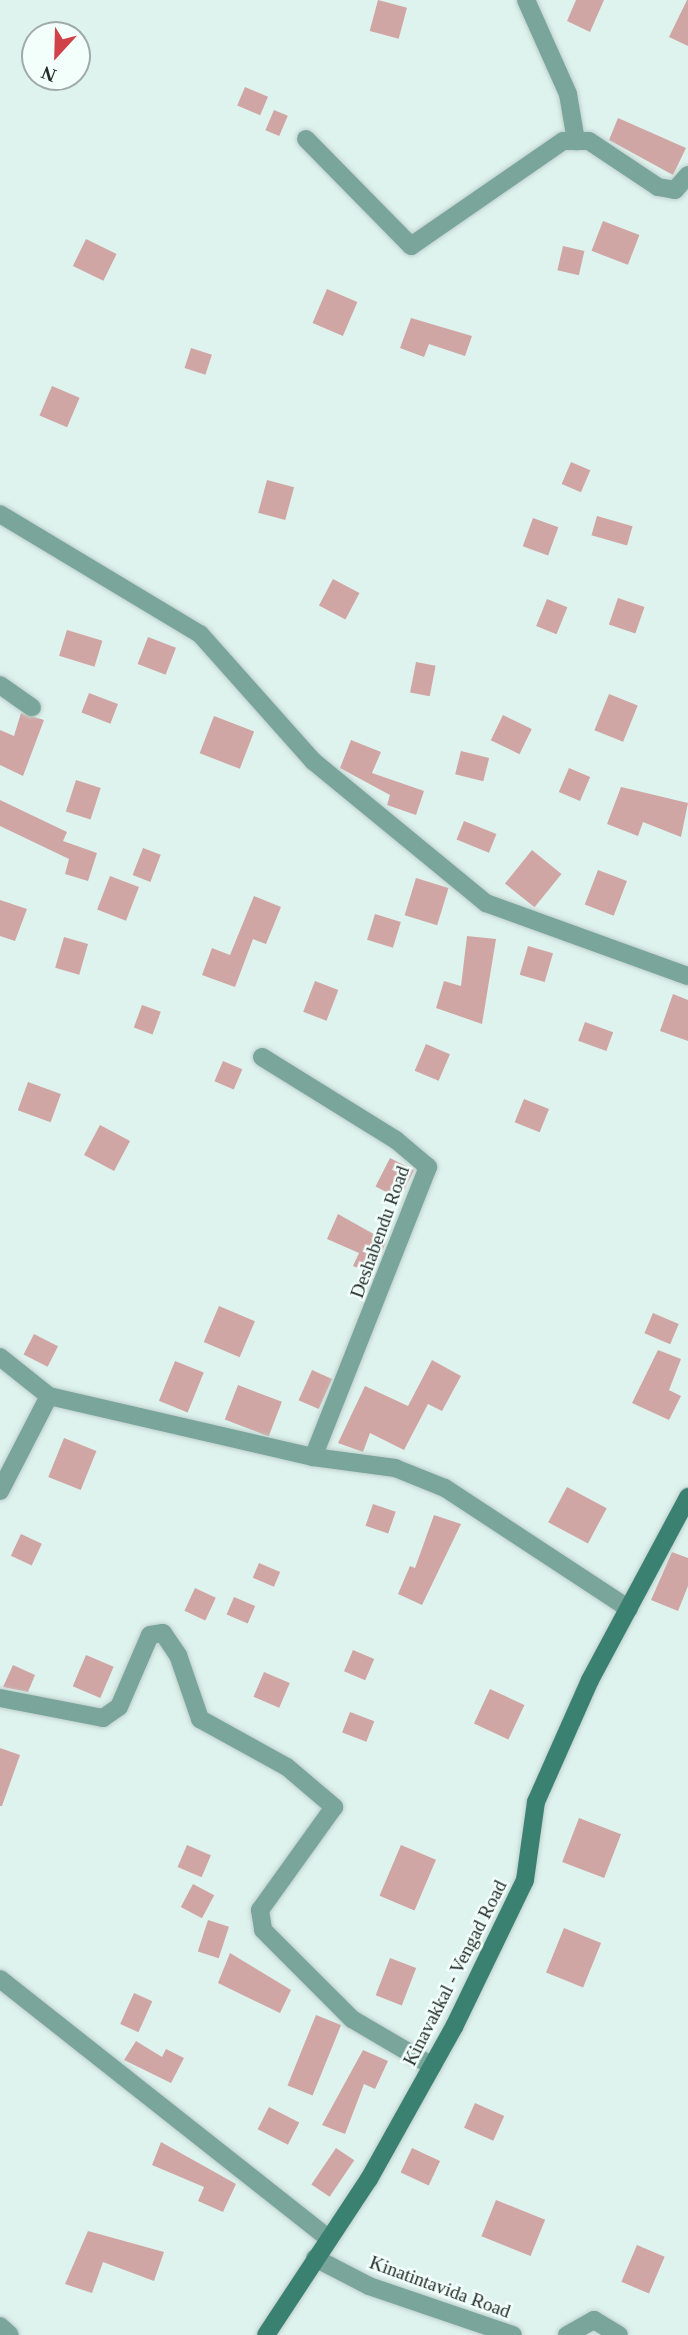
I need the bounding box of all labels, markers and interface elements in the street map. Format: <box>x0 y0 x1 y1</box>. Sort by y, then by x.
north arrow <box>21 21 91 91</box>
text: N <box>38 62 59 86</box>
street label: Deshabendu Road <box>346 1163 414 1301</box>
street label: Kinavakkal - Vengad Road <box>398 1876 512 2070</box>
street label: Kinatintavida Road <box>366 2251 514 2323</box>

